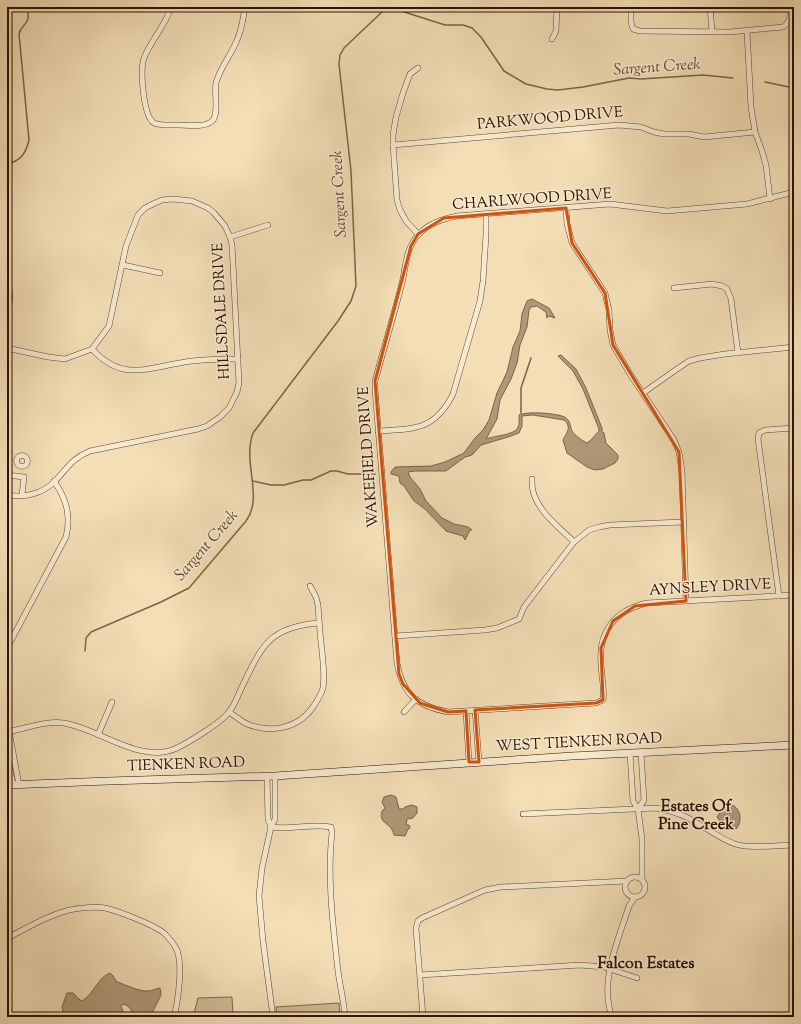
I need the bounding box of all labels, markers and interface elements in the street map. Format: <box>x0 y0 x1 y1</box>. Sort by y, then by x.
water label: Sargent Creek <box>613 53 701 83</box>
street label: PARKWOOD DRIVE <box>476 102 624 136</box>
water label: Sargent Creek <box>326 150 354 238</box>
street label: CHARLWOOD DRIVE <box>452 184 612 216</box>
street label: HILLSDALE DRIVE <box>208 242 236 380</box>
street label: WAKEFIELD DRIVE <box>354 386 384 528</box>
water label: Sargent Creek <box>170 506 244 586</box>
street label: AYNSLEY DRIVE <box>648 574 772 602</box>
street label: WEST TIENKEN ROAD <box>495 728 663 758</box>
street label: TIENKEN ROAD <box>127 752 245 778</box>
district label: Estates Of Pine Creek <box>658 796 734 837</box>
district label: Falcon Estates <box>597 953 695 976</box>

